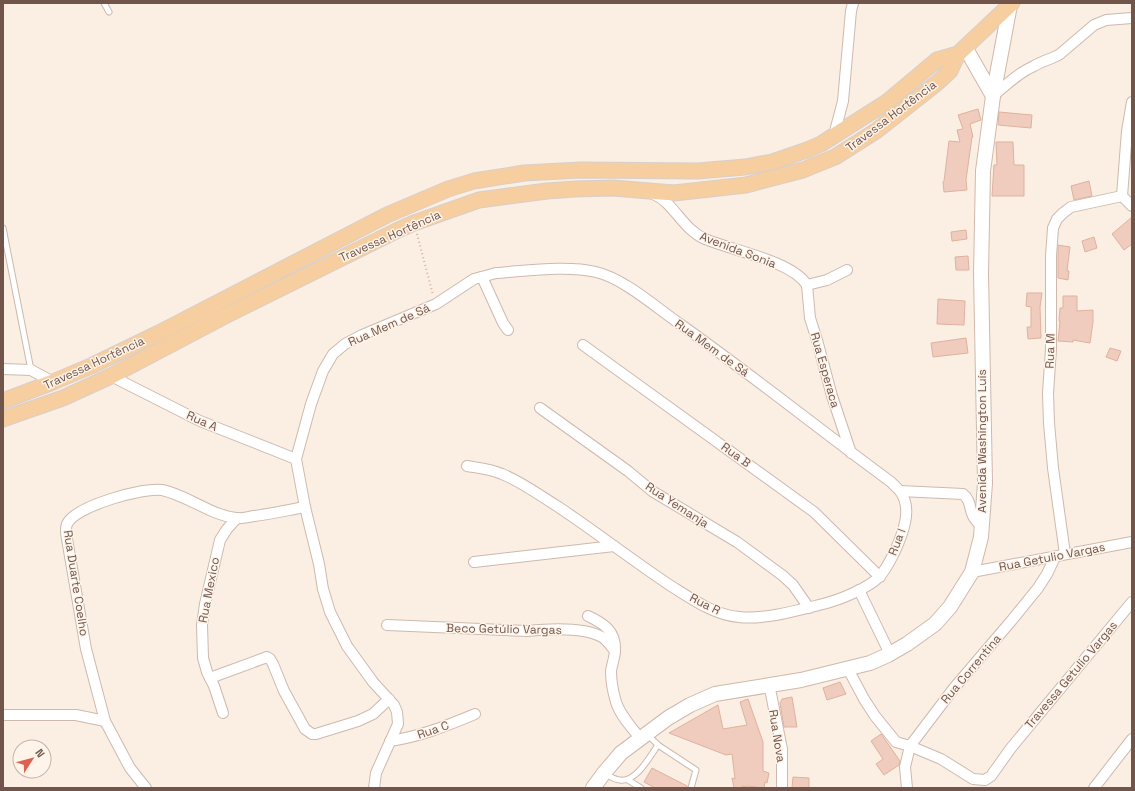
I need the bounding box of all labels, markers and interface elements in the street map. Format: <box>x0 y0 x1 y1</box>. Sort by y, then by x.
street label: Travessa Hortência <box>842 77 940 155</box>
street label: Travessa Hortência <box>337 206 443 266</box>
street label: Avenida Sonia <box>697 228 779 272</box>
street label: Rua Mem de Sá <box>346 300 433 350</box>
street label: Rua Mem de Sá <box>672 316 752 380</box>
street label: Rua Esperaca <box>807 330 843 410</box>
street label: Travessa Hortência <box>41 333 147 393</box>
street label: Rua M <box>1041 333 1059 369</box>
street label: Avenida Washington Luís <box>974 369 990 513</box>
street label: Rua A <box>184 407 220 435</box>
street label: Rua B <box>718 439 754 471</box>
street label: Rua Yemanja <box>642 479 712 532</box>
street label: Rua I <box>885 526 909 558</box>
street label: Rua Duarte Coelho <box>60 529 92 637</box>
street label: Rua Getulio Vargas <box>998 539 1106 575</box>
street label: Rua Mexico <box>195 556 223 624</box>
street label: Rua R <box>687 589 723 619</box>
street label: Travessa Getulio Vargas <box>1021 618 1121 732</box>
street label: Beco Getúlio Vargas <box>446 620 562 638</box>
street label: Rua Correntina <box>937 631 1005 707</box>
street label: Rua Nova <box>765 708 789 764</box>
street label: Rua C <box>415 717 451 743</box>
north arrow <box>12 739 52 779</box>
text: N <box>32 746 48 760</box>

